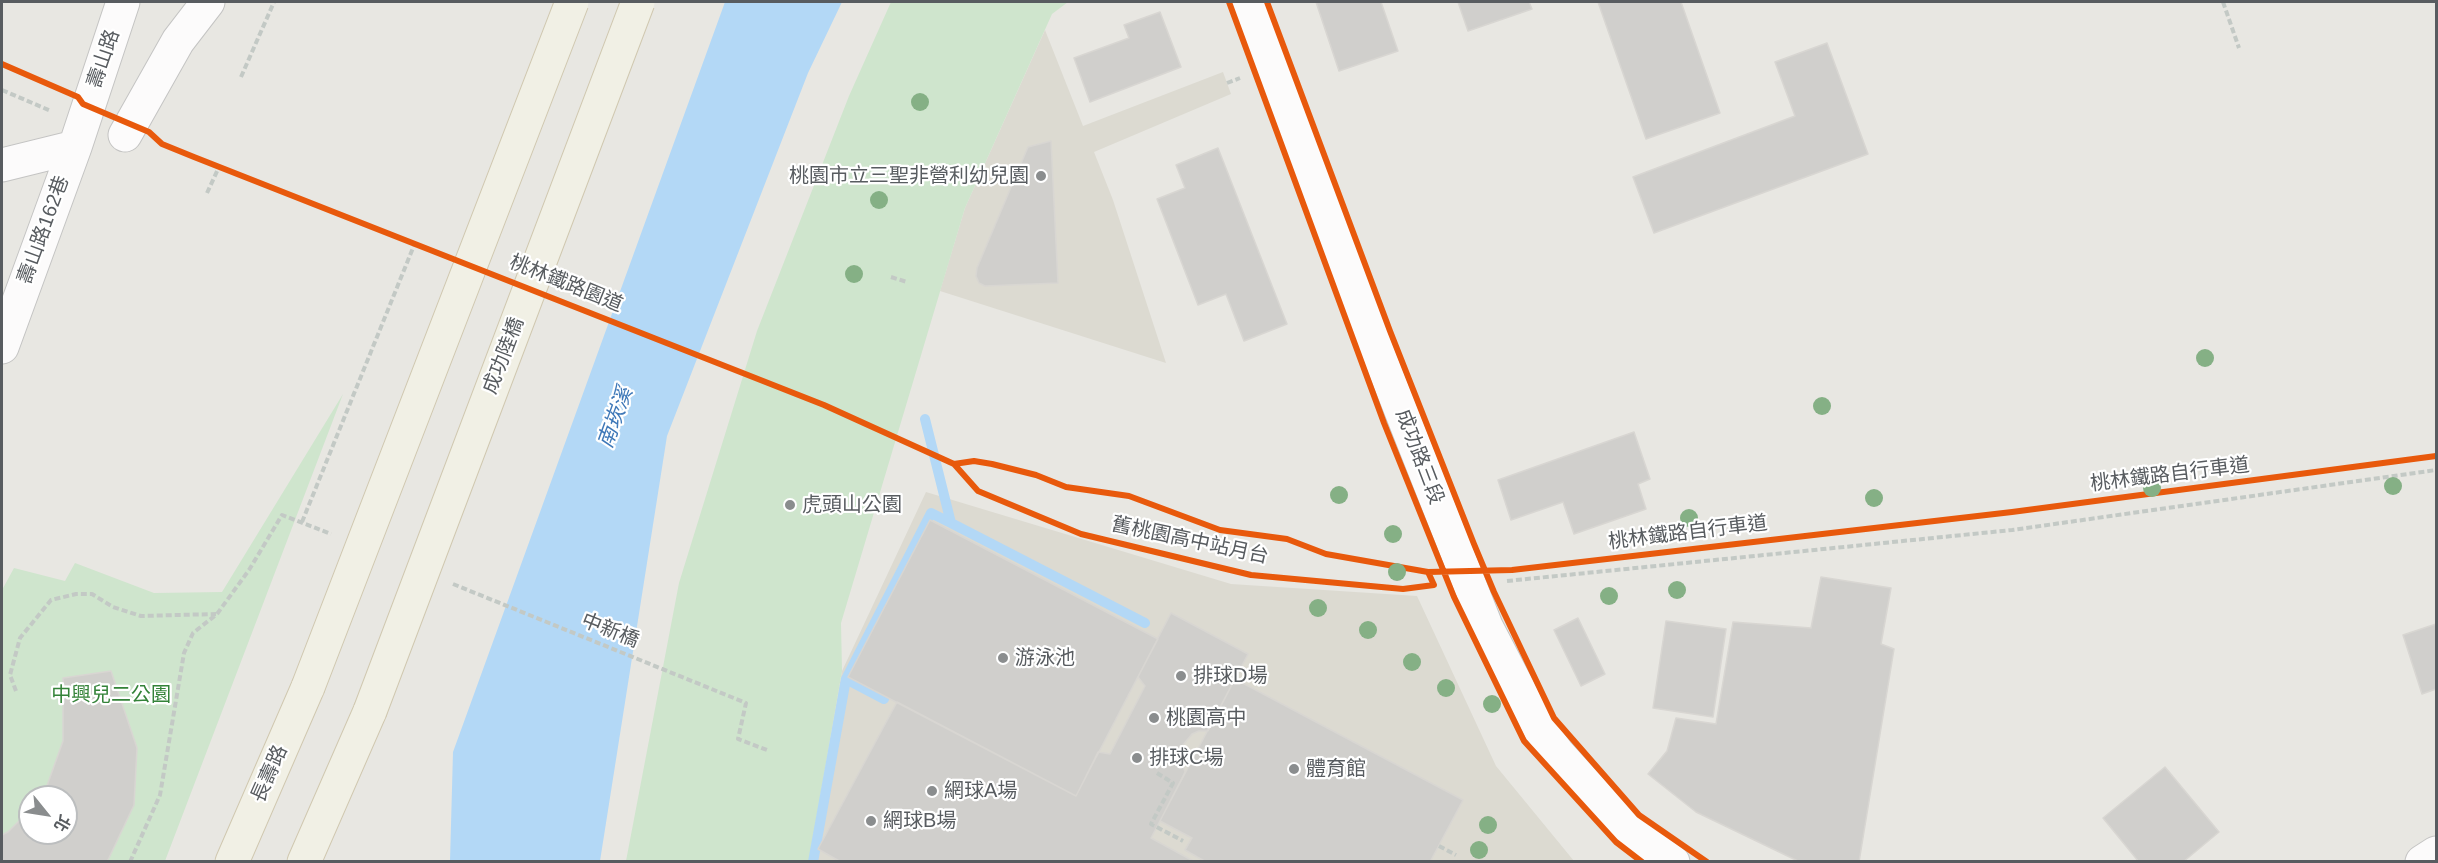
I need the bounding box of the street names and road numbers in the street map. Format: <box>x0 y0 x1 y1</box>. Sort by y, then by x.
street label: 壽山路 <box>83 27 125 91</box>
street label: 壽山路162巷 <box>13 173 75 287</box>
street label: 桃林鐵路園道 <box>506 250 626 318</box>
street label: 成功陸橋 <box>478 314 530 398</box>
street label: 成功路三段 <box>1390 406 1448 508</box>
street label: 桃林鐵路自行車道 <box>2089 453 2251 497</box>
street label: 桃林鐵路自行車道 <box>1607 511 1769 555</box>
street label: 舊桃園高中站月台 <box>1109 513 1271 569</box>
street label: 中新橋 <box>578 609 642 653</box>
street label: 長壽路 <box>247 742 293 806</box>

